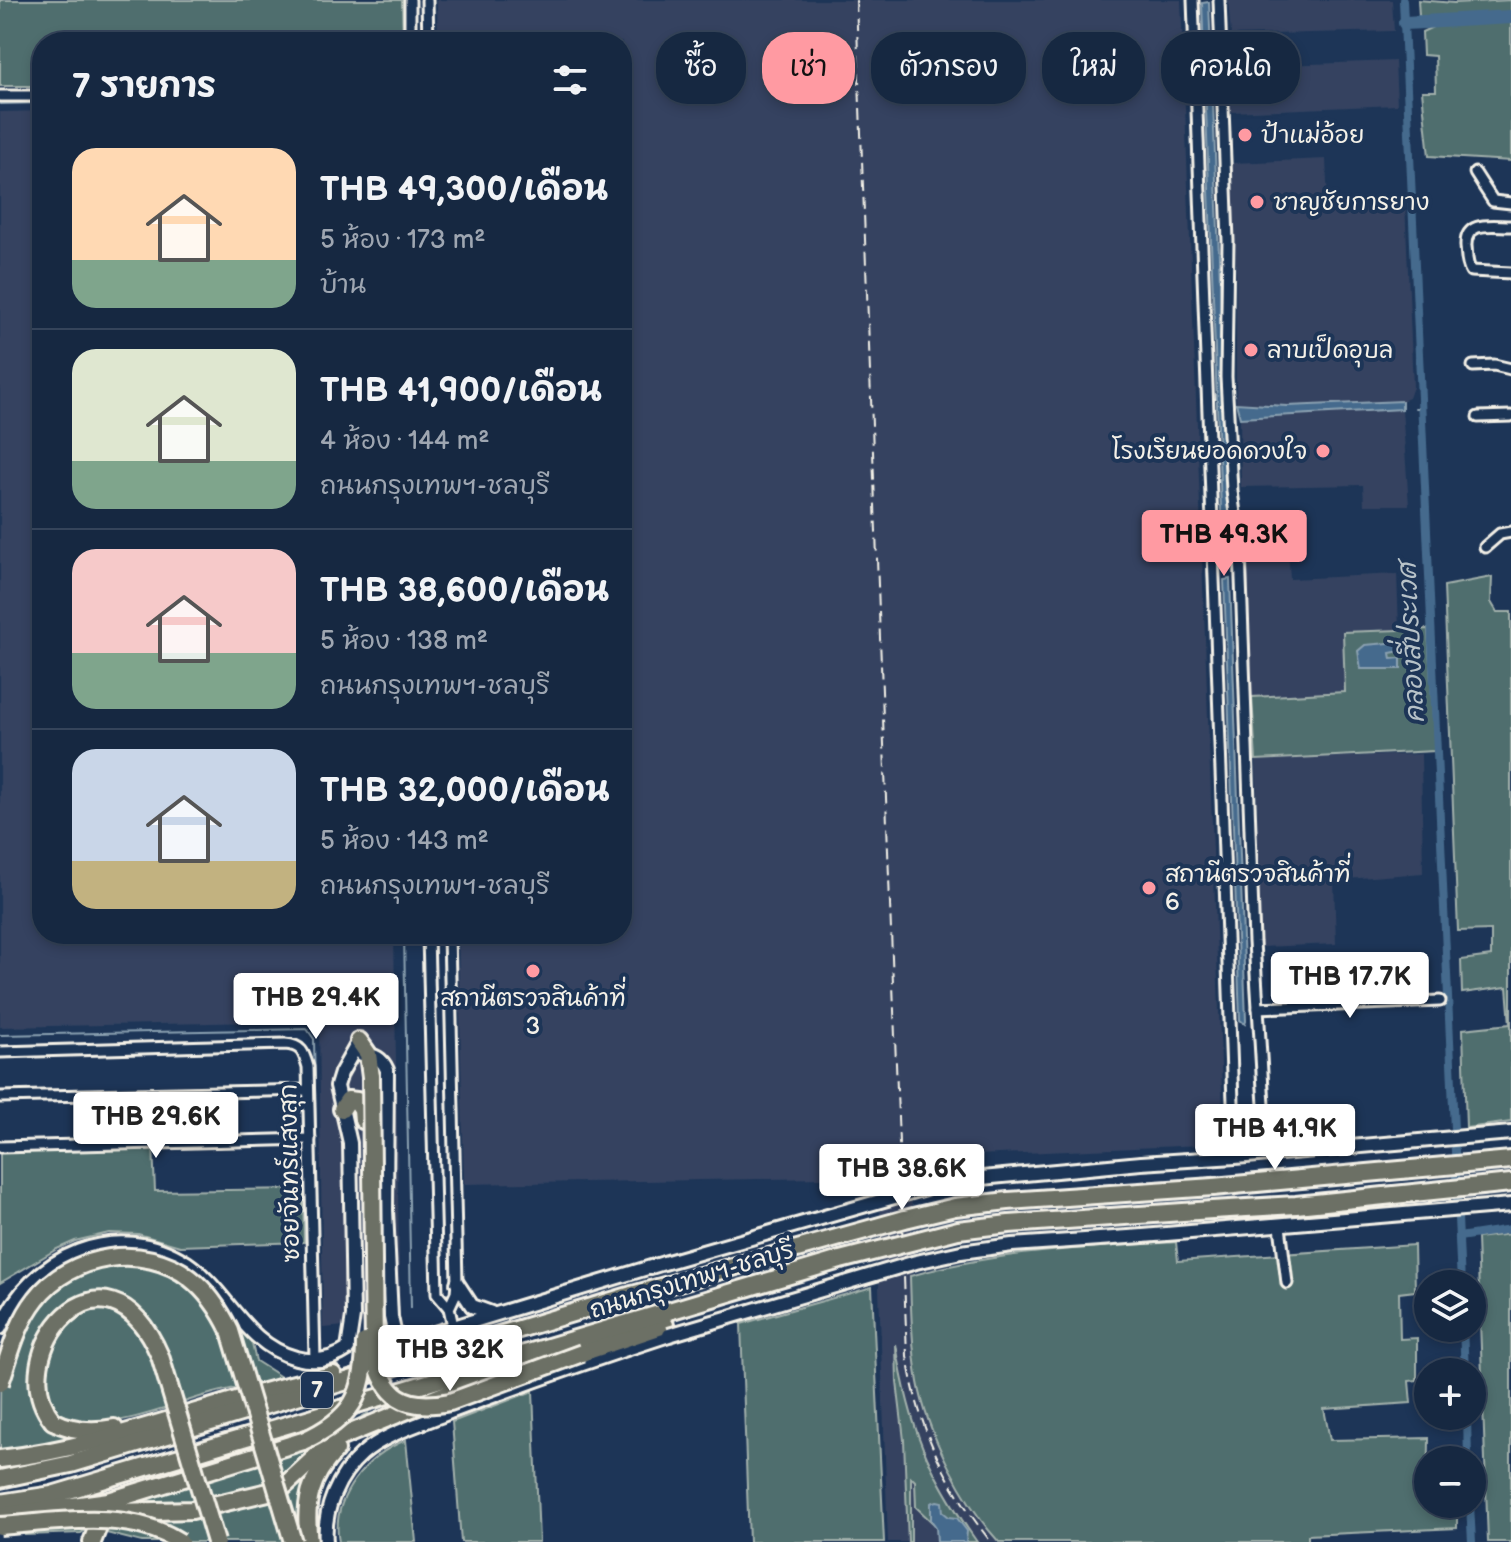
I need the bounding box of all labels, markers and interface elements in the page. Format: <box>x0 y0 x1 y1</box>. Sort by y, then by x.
chip: ซื้อ <box>656 32 746 104</box>
chip: เช่า <box>762 32 855 104</box>
chip: ตัวกรอง <box>871 32 1026 104</box>
chip: ใหม่ <box>1042 32 1145 104</box>
chip: คอนโด <box>1161 32 1300 104</box>
icon: filters <box>548 58 592 102</box>
text: 7 รายการ <box>72 66 216 107</box>
place label: ป้าแม่อ้อย <box>1261 120 1364 150</box>
marker: ป้าแม่อ้อย <box>1236 126 1254 144</box>
text: THB 49,300/เดือน <box>320 169 608 210</box>
icon: home <box>136 180 232 276</box>
place label: ชาญชัยการยาง <box>1273 188 1429 217</box>
marker: ชาญชัยการยาง <box>1248 193 1266 211</box>
text: 5 ห้อง · 173 m² <box>320 225 486 256</box>
text: บ้าน <box>320 270 366 301</box>
place label: ลาบเป็ดอุบล <box>1267 334 1393 368</box>
marker: ลาบเป็ดอุบล <box>1242 341 1260 359</box>
text: THB 41,900/เดือน <box>320 370 602 411</box>
icon: home <box>136 381 232 477</box>
text: 4 ห้อง · 144 m² <box>320 426 489 457</box>
place label: โรงเรียนยอดดวงใจ <box>1112 435 1307 466</box>
marker: โรงเรียนยอดดวงใจ <box>1314 442 1332 460</box>
text: ถนนกรุงเทพฯ-ชลบุรี <box>320 471 550 502</box>
pin: THB 49.3K <box>1132 510 1316 578</box>
text: THB 49.3K <box>1160 520 1288 551</box>
water label: คลองสี่ประเวศ <box>1382 556 1432 724</box>
text: THB 38,600/เดือน <box>320 570 609 611</box>
icon: home <box>136 581 232 677</box>
text: 5 ห้อง · 138 m² <box>320 626 488 657</box>
text: ถนนกรุงเทพฯ-ชลบุรี <box>320 671 550 702</box>
text: THB 32,000/เดือน <box>320 770 610 811</box>
icon: home <box>136 781 232 877</box>
text: 5 ห้อง · 143 m² <box>320 826 489 857</box>
place label: สถานีตรวจสินค้าที่ 6 <box>1165 852 1351 917</box>
text: ถนนกรุงเทพฯ-ชลบุรี <box>320 871 550 902</box>
marker: สถานีตรวจสินค้าที่ 6 <box>1140 879 1158 897</box>
pin: THB 17.7K <box>1258 952 1442 1020</box>
marker: สถานีตรวจสินค้าที่ 3 <box>524 962 542 980</box>
text: THB 17.7K <box>1289 962 1411 993</box>
pin: THB 29.4K <box>224 973 408 1041</box>
place label: สถานีตรวจสินค้าที่ 3 <box>440 976 626 1041</box>
text: THB 29.4K <box>252 983 380 1014</box>
street label: ซอยจันทร์แสงสุก <box>272 1083 309 1263</box>
pin: THB 29.6K <box>64 1092 248 1160</box>
text: THB 29.6K <box>91 1102 221 1133</box>
pin: THB 41.9K <box>1183 1104 1367 1172</box>
text: THB 41.9K <box>1213 1114 1337 1145</box>
pin: THB 38.6K <box>810 1144 994 1212</box>
text: THB 38.6K <box>837 1154 967 1185</box>
street label: ถนนกรุงเทพฯ-ชลบุรี <box>586 1234 799 1328</box>
map controls <box>1414 1270 1486 1518</box>
button: layers <box>1414 1270 1486 1342</box>
pin: THB 32K <box>376 1325 524 1393</box>
text: THB 32K <box>396 1335 504 1366</box>
button: + <box>1414 1358 1486 1430</box>
road number: 7 <box>301 1372 333 1408</box>
button: − <box>1414 1446 1486 1518</box>

